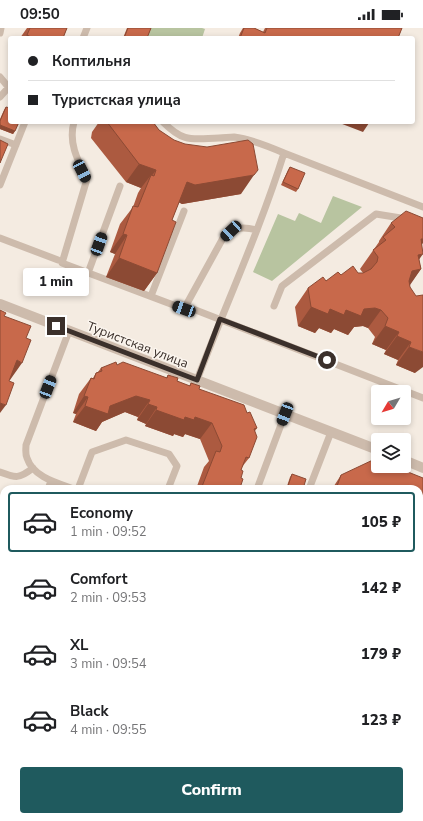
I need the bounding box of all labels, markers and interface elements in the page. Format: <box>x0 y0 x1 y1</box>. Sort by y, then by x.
text: 09:50 <box>20 4 60 24</box>
text: Коптильня <box>52 51 131 71</box>
text: Туристская улица <box>52 90 181 110</box>
car <box>71 158 93 184</box>
car <box>218 218 244 244</box>
car <box>89 231 109 257</box>
callout: 1 min <box>23 268 89 296</box>
text: 1 min <box>39 273 73 291</box>
car <box>171 299 197 319</box>
route end <box>47 317 65 335</box>
street label: Туристская улица <box>84 317 191 373</box>
route start <box>318 351 336 369</box>
car <box>38 374 58 400</box>
north arrow <box>371 385 411 425</box>
map controls <box>371 385 411 473</box>
car <box>275 401 295 427</box>
button: layers <box>371 433 411 473</box>
text: Economy <box>70 503 133 523</box>
icon: car <box>22 504 58 540</box>
text: 105 ₽ <box>361 512 401 532</box>
text: 1 min · 09:52 <box>70 523 146 541</box>
text: Comfort <box>70 569 127 589</box>
icon: car <box>22 570 58 606</box>
text: 142 ₽ <box>361 578 401 598</box>
text: 2 min · 09:53 <box>70 589 146 607</box>
text: XL <box>70 635 89 655</box>
icon: car <box>22 636 58 672</box>
text: 179 ₽ <box>361 644 401 664</box>
text: 3 min · 09:54 <box>70 655 146 673</box>
text: Black <box>70 701 108 721</box>
icon: car <box>22 702 58 738</box>
text: 123 ₽ <box>361 710 401 730</box>
text: 4 min · 09:55 <box>70 721 146 739</box>
button: Confirm <box>20 767 403 813</box>

